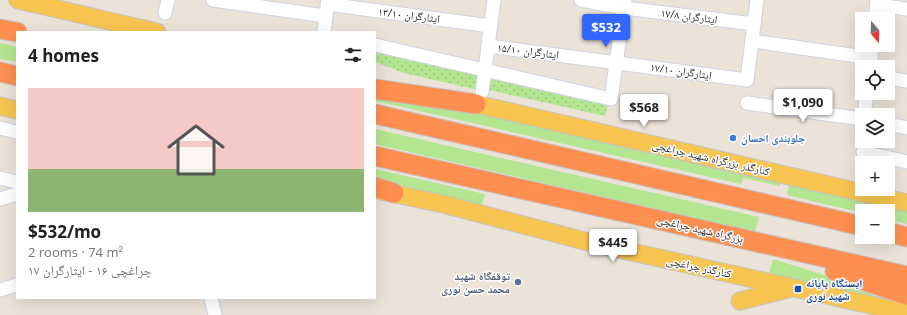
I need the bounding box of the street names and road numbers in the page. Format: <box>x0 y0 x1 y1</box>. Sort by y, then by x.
street label: ایثارگران ۱۳/۱۰ <box>377 3 441 26</box>
street label: ایثارگران ۱۷/۸ <box>660 5 718 26</box>
street label: ایثارگران ۱۵/۱۰ <box>496 39 560 62</box>
street label: ایثارگران ۱۷/۱۰ <box>649 59 713 82</box>
street label: کنارگذر بزرگراه شهید چراغچی <box>651 137 772 178</box>
street label: بزرگراه شهید چراغچی <box>655 211 745 246</box>
street label: کنارگذر چراغچی <box>665 252 733 281</box>

